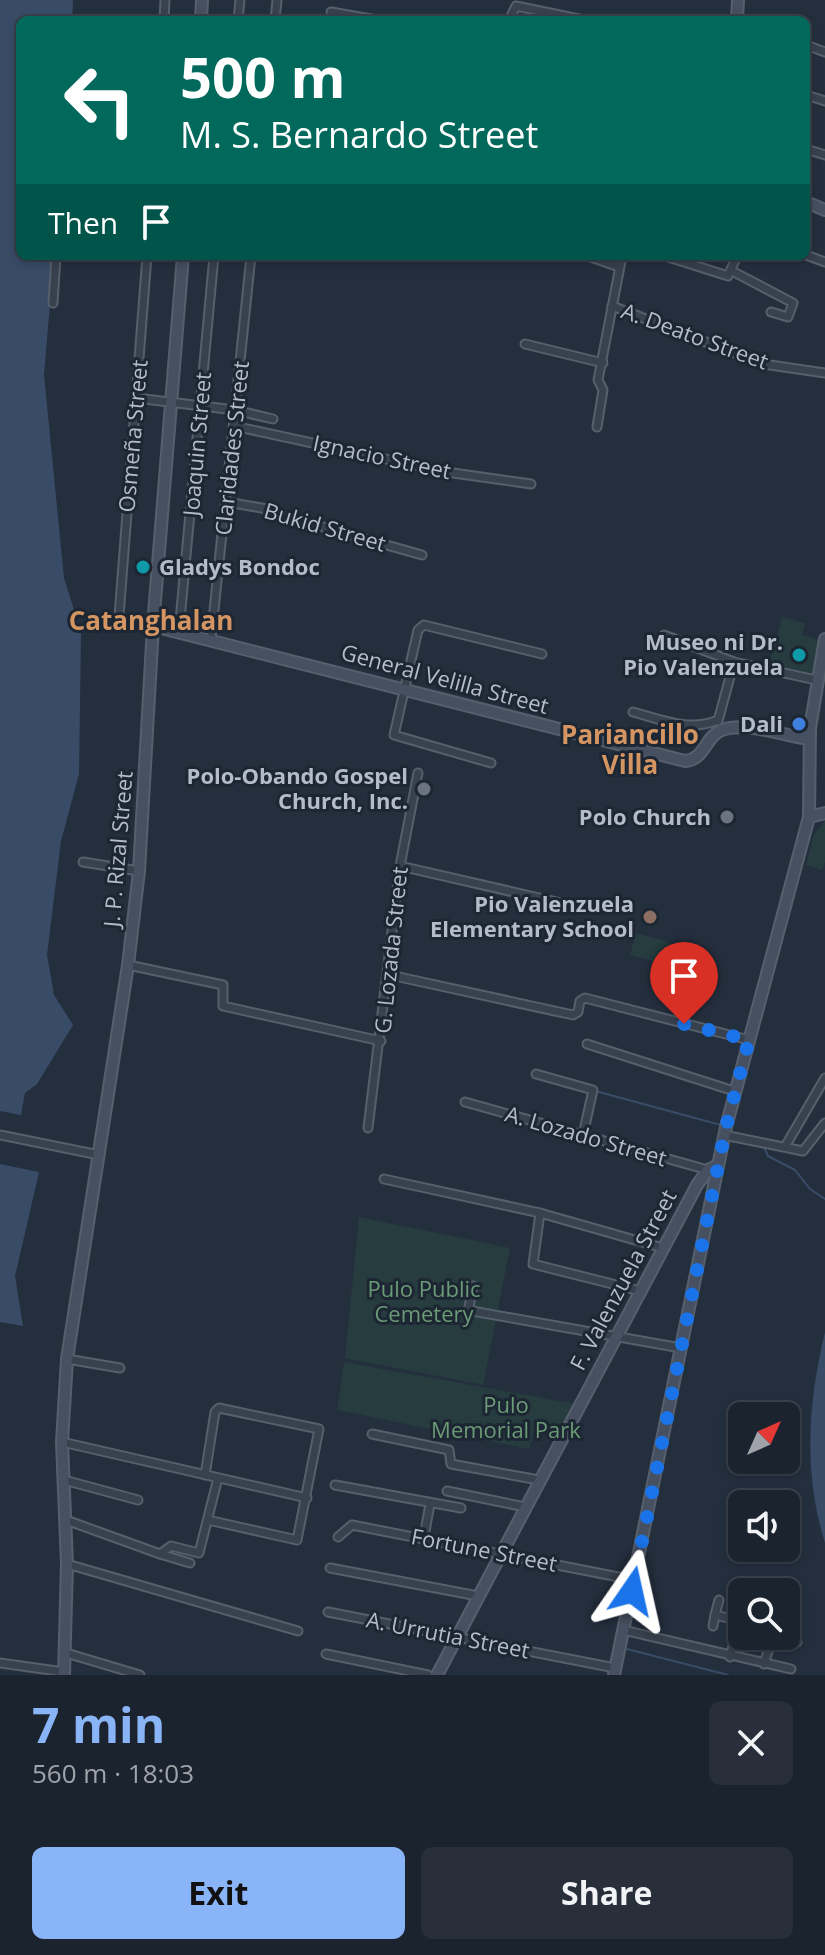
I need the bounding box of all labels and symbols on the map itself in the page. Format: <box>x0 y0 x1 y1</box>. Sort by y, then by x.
street label: A. Deato Street <box>618 295 773 376</box>
street label: Osmeña Street <box>110 358 154 514</box>
street label: Claridades Street <box>207 359 255 537</box>
street label: Joaquin Street <box>175 370 217 519</box>
street label: Ignacio Street <box>310 427 454 485</box>
street label: Bukid Street <box>261 494 390 558</box>
place label: Gladys Bondoc <box>159 551 320 581</box>
marker: Gladys Bondoc <box>134 558 152 576</box>
district label: Catanghalan <box>69 602 233 638</box>
place label: Museo ni Dr. Pio Valenzuela <box>623 626 783 681</box>
street label: General Velilla Street <box>338 636 553 720</box>
marker: Museo ni Dr. Pio Valenzuela <box>790 646 808 664</box>
place label: Dali <box>740 708 783 738</box>
marker: Dali <box>790 715 808 733</box>
district label: Pariancillo Villa <box>561 716 699 782</box>
place label: Polo-Obando Gospel Church, Inc. <box>187 760 408 815</box>
street label: J. P. Rizal Street <box>95 769 139 930</box>
marker: Polo-Obando Gospel Church, Inc. <box>415 780 433 798</box>
place label: Polo Church <box>579 801 711 831</box>
marker: Polo Church <box>718 808 736 826</box>
street label: G. Lozada Street <box>366 865 414 1035</box>
place label: Pio Valenzuela Elementary School <box>430 888 634 943</box>
marker: Pio Valenzuela Elementary School <box>641 908 659 926</box>
pin <box>650 942 718 1024</box>
street label: A. Lozado Street <box>502 1098 671 1172</box>
street label: F. Valenzuela Street <box>562 1184 683 1375</box>
park label: Pulo Public Cemetery <box>367 1273 481 1328</box>
park label: Pulo Memorial Park <box>431 1389 581 1444</box>
north arrow <box>728 1402 800 1474</box>
street label: Fortune Street <box>409 1520 560 1578</box>
position arrow <box>590 1549 674 1633</box>
street label: A. Urrutia Street <box>364 1603 533 1665</box>

